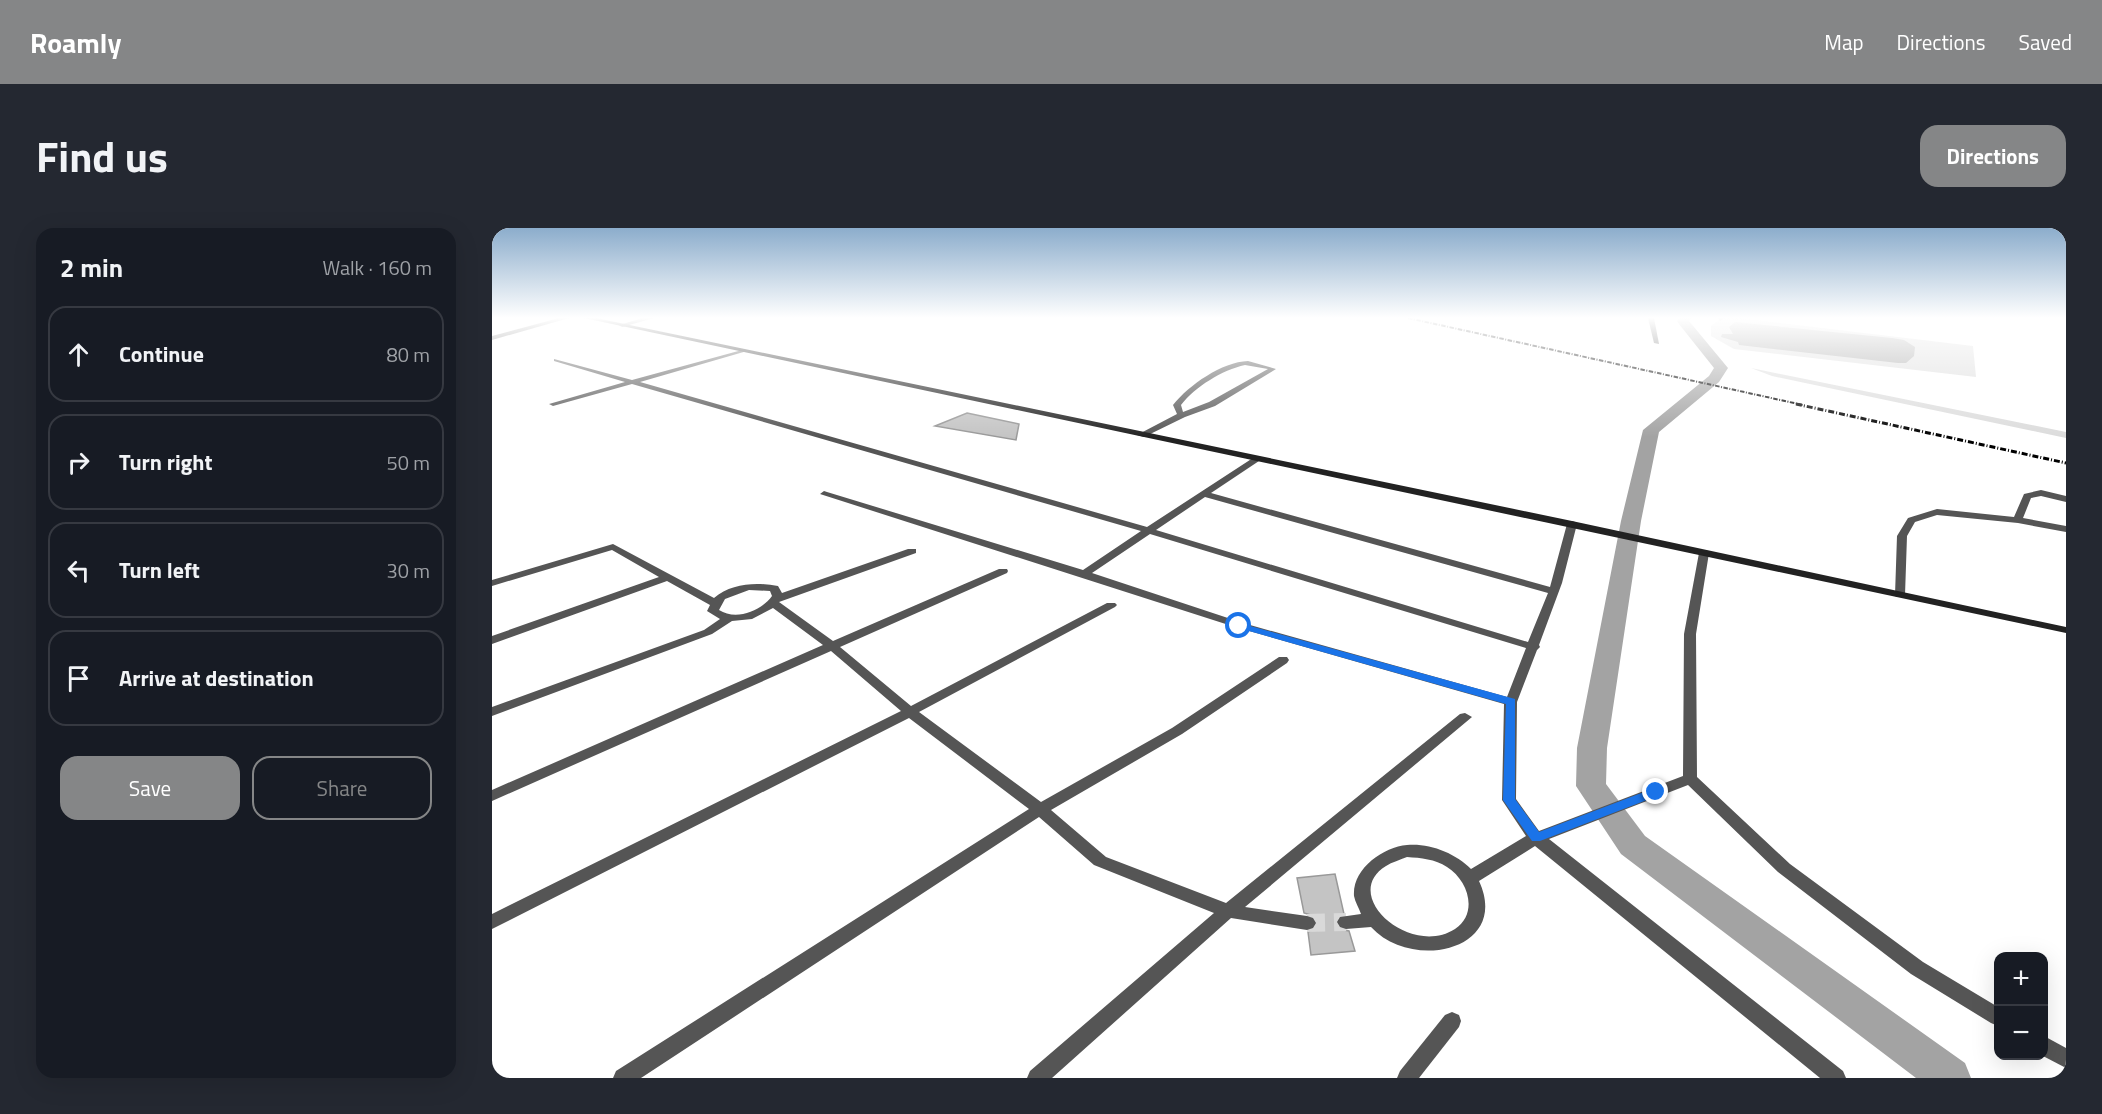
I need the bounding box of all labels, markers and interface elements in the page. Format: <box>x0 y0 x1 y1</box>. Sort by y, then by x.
text: Roamly <box>30 21 121 64</box>
text: Map <box>1824 26 1864 58</box>
text: Directions <box>1897 26 1986 58</box>
text: Saved <box>2019 26 2072 58</box>
text: Find us <box>36 124 168 188</box>
button: Directions <box>1920 125 2066 187</box>
text: 2 min <box>60 248 123 287</box>
text: Walk · 160 m <box>323 252 432 283</box>
text: Continue <box>119 337 204 371</box>
icon: ahead <box>62 338 95 371</box>
text: 80 m <box>386 339 430 370</box>
text: Turn right <box>119 445 213 479</box>
icon: right <box>62 446 95 479</box>
text: 50 m <box>386 447 430 478</box>
text: Turn left <box>119 553 200 587</box>
icon: left <box>62 554 95 587</box>
text: 30 m <box>386 555 430 586</box>
route start <box>1225 612 1251 638</box>
text: Arrive at destination <box>119 661 314 695</box>
icon: arrive <box>62 662 95 695</box>
button: Save <box>60 756 240 820</box>
button: Share <box>252 756 432 820</box>
route end <box>1642 778 1668 804</box>
map controls <box>1994 952 2048 1060</box>
button: + <box>1994 952 2048 1006</box>
button: − <box>1994 1006 2048 1060</box>

